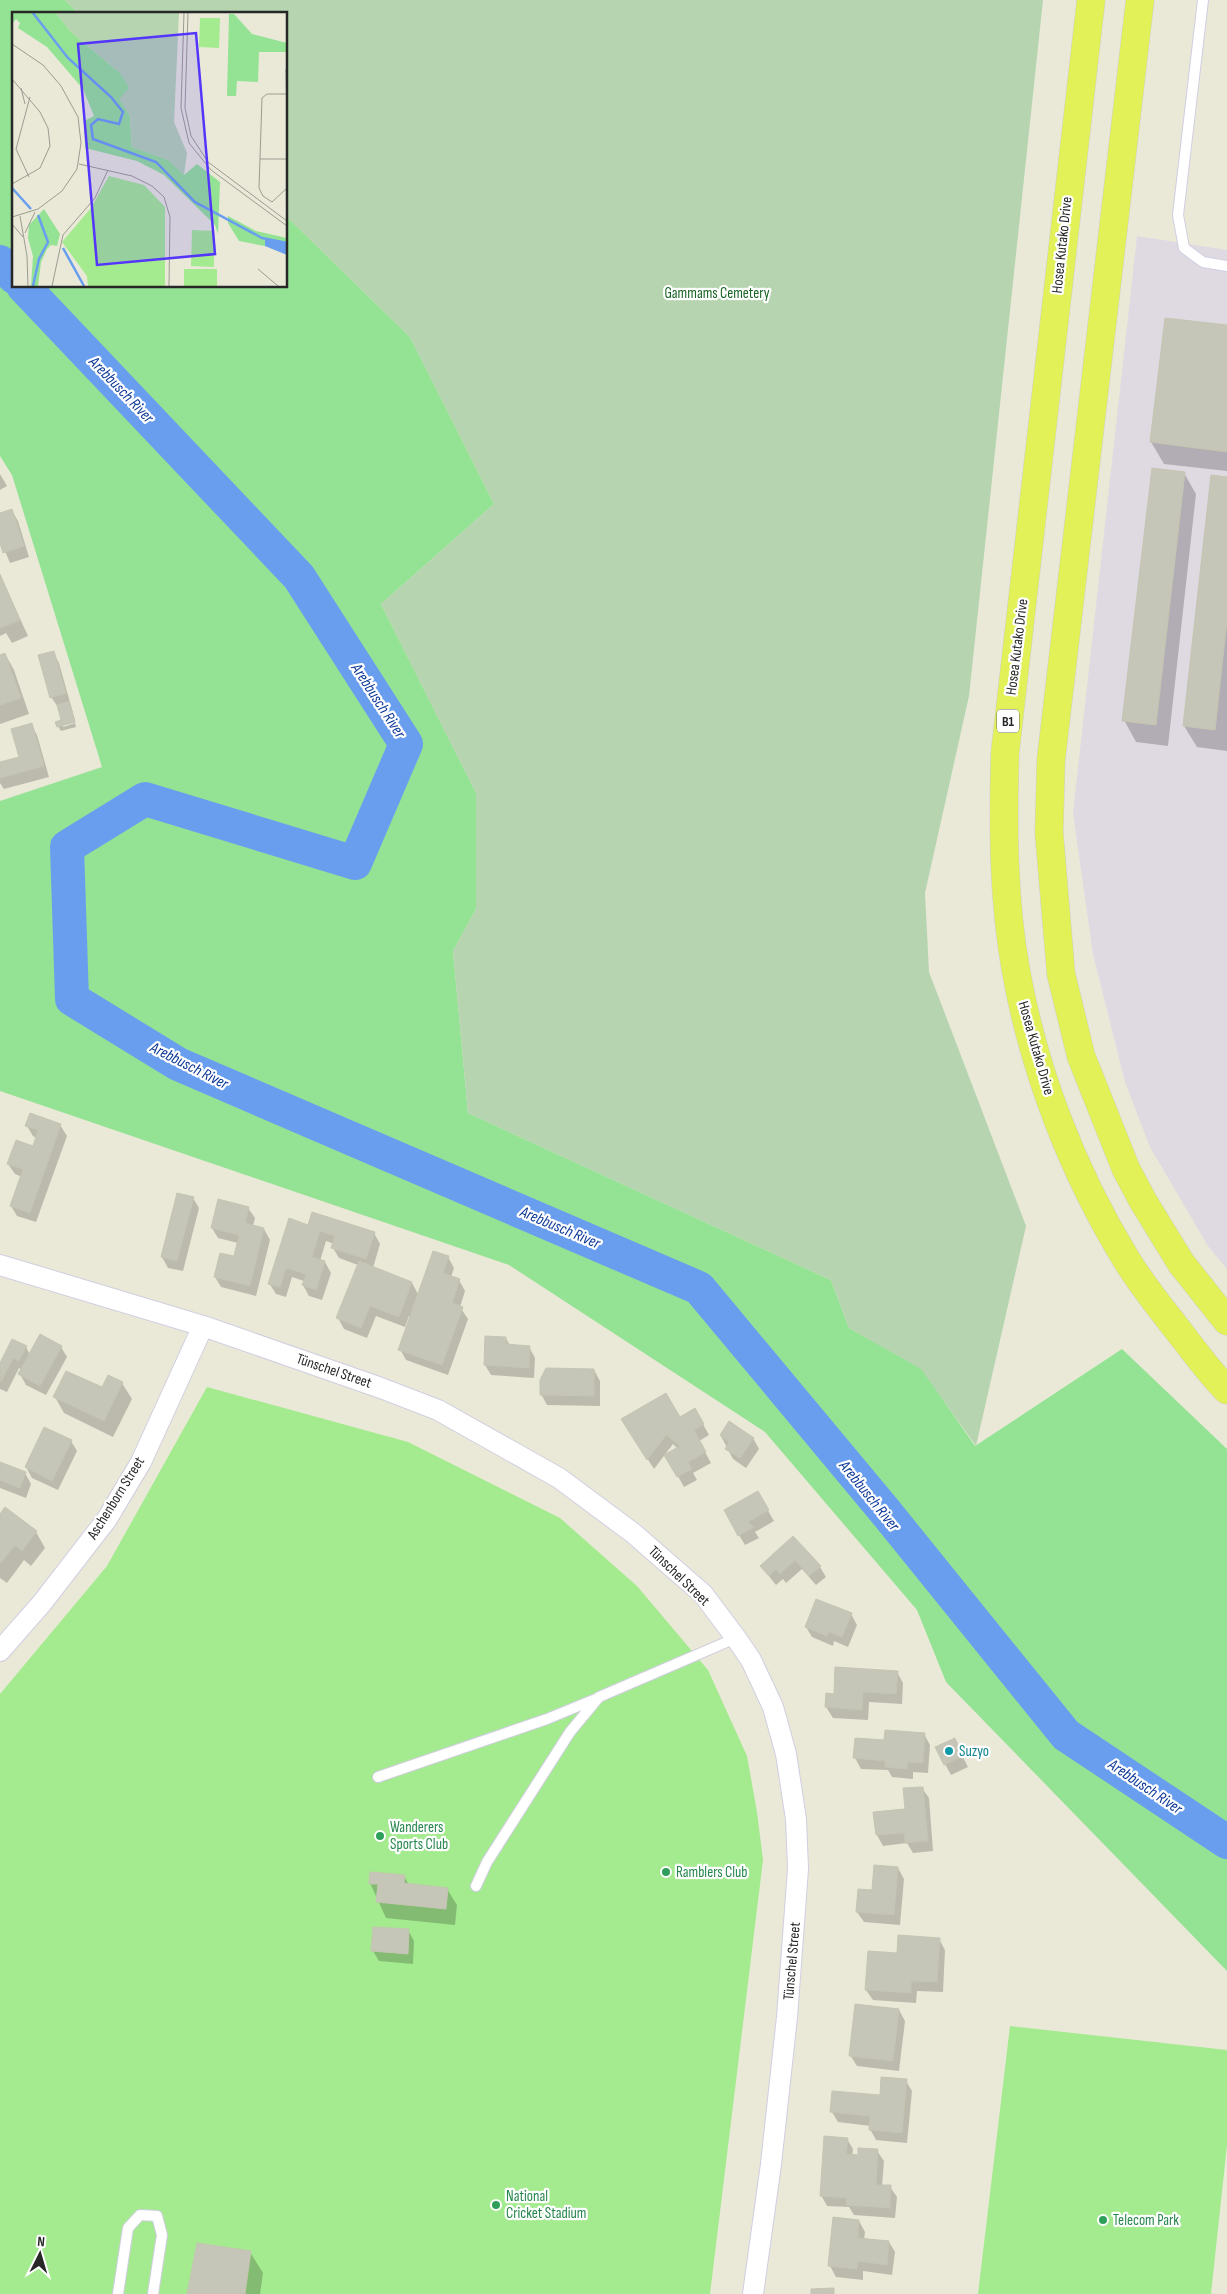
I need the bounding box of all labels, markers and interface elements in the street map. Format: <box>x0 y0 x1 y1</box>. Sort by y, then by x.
inset map <box>12 12 288 288</box>
street label: Hosea Kutako Drive <box>1047 196 1077 294</box>
park label: Gammams Cemetery <box>664 284 770 303</box>
water label: Arebbusch River <box>84 352 158 427</box>
street label: Hosea Kutako Drive <box>1002 598 1032 696</box>
water label: Arebbusch River <box>346 659 409 742</box>
road number: B1 <box>997 709 1019 732</box>
street label: Hosea Kutako Drive <box>1014 999 1058 1097</box>
water label: Arebbusch River <box>146 1038 232 1094</box>
water label: Arebbusch River <box>516 1202 603 1254</box>
street label: Tünschel Street <box>294 1349 375 1393</box>
street label: Aschenborn Street <box>83 1453 149 1544</box>
water label: Arebbusch River <box>834 1456 903 1535</box>
street label: Tünschel Street <box>644 1542 714 1610</box>
place label: Suzyo <box>959 1742 989 1761</box>
marker: Suzyo <box>943 1745 955 1757</box>
water label: Arebbusch River <box>1104 1755 1186 1819</box>
place label: Wanderers Sports Club <box>390 1818 448 1854</box>
marker: Wanderers Sports Club <box>374 1830 386 1842</box>
place label: Ramblers Club <box>676 1863 748 1882</box>
marker: Ramblers Club <box>660 1866 672 1878</box>
street label: Tünschel Street <box>779 1921 805 2001</box>
place label: National Cricket Stadium <box>506 2187 586 2223</box>
marker: National Cricket Stadium <box>490 2199 502 2211</box>
place label: Telecom Park <box>1113 2211 1179 2230</box>
marker: Telecom Park <box>1097 2214 1109 2226</box>
north arrow <box>15 2229 65 2279</box>
text: N <box>37 2233 46 2250</box>

